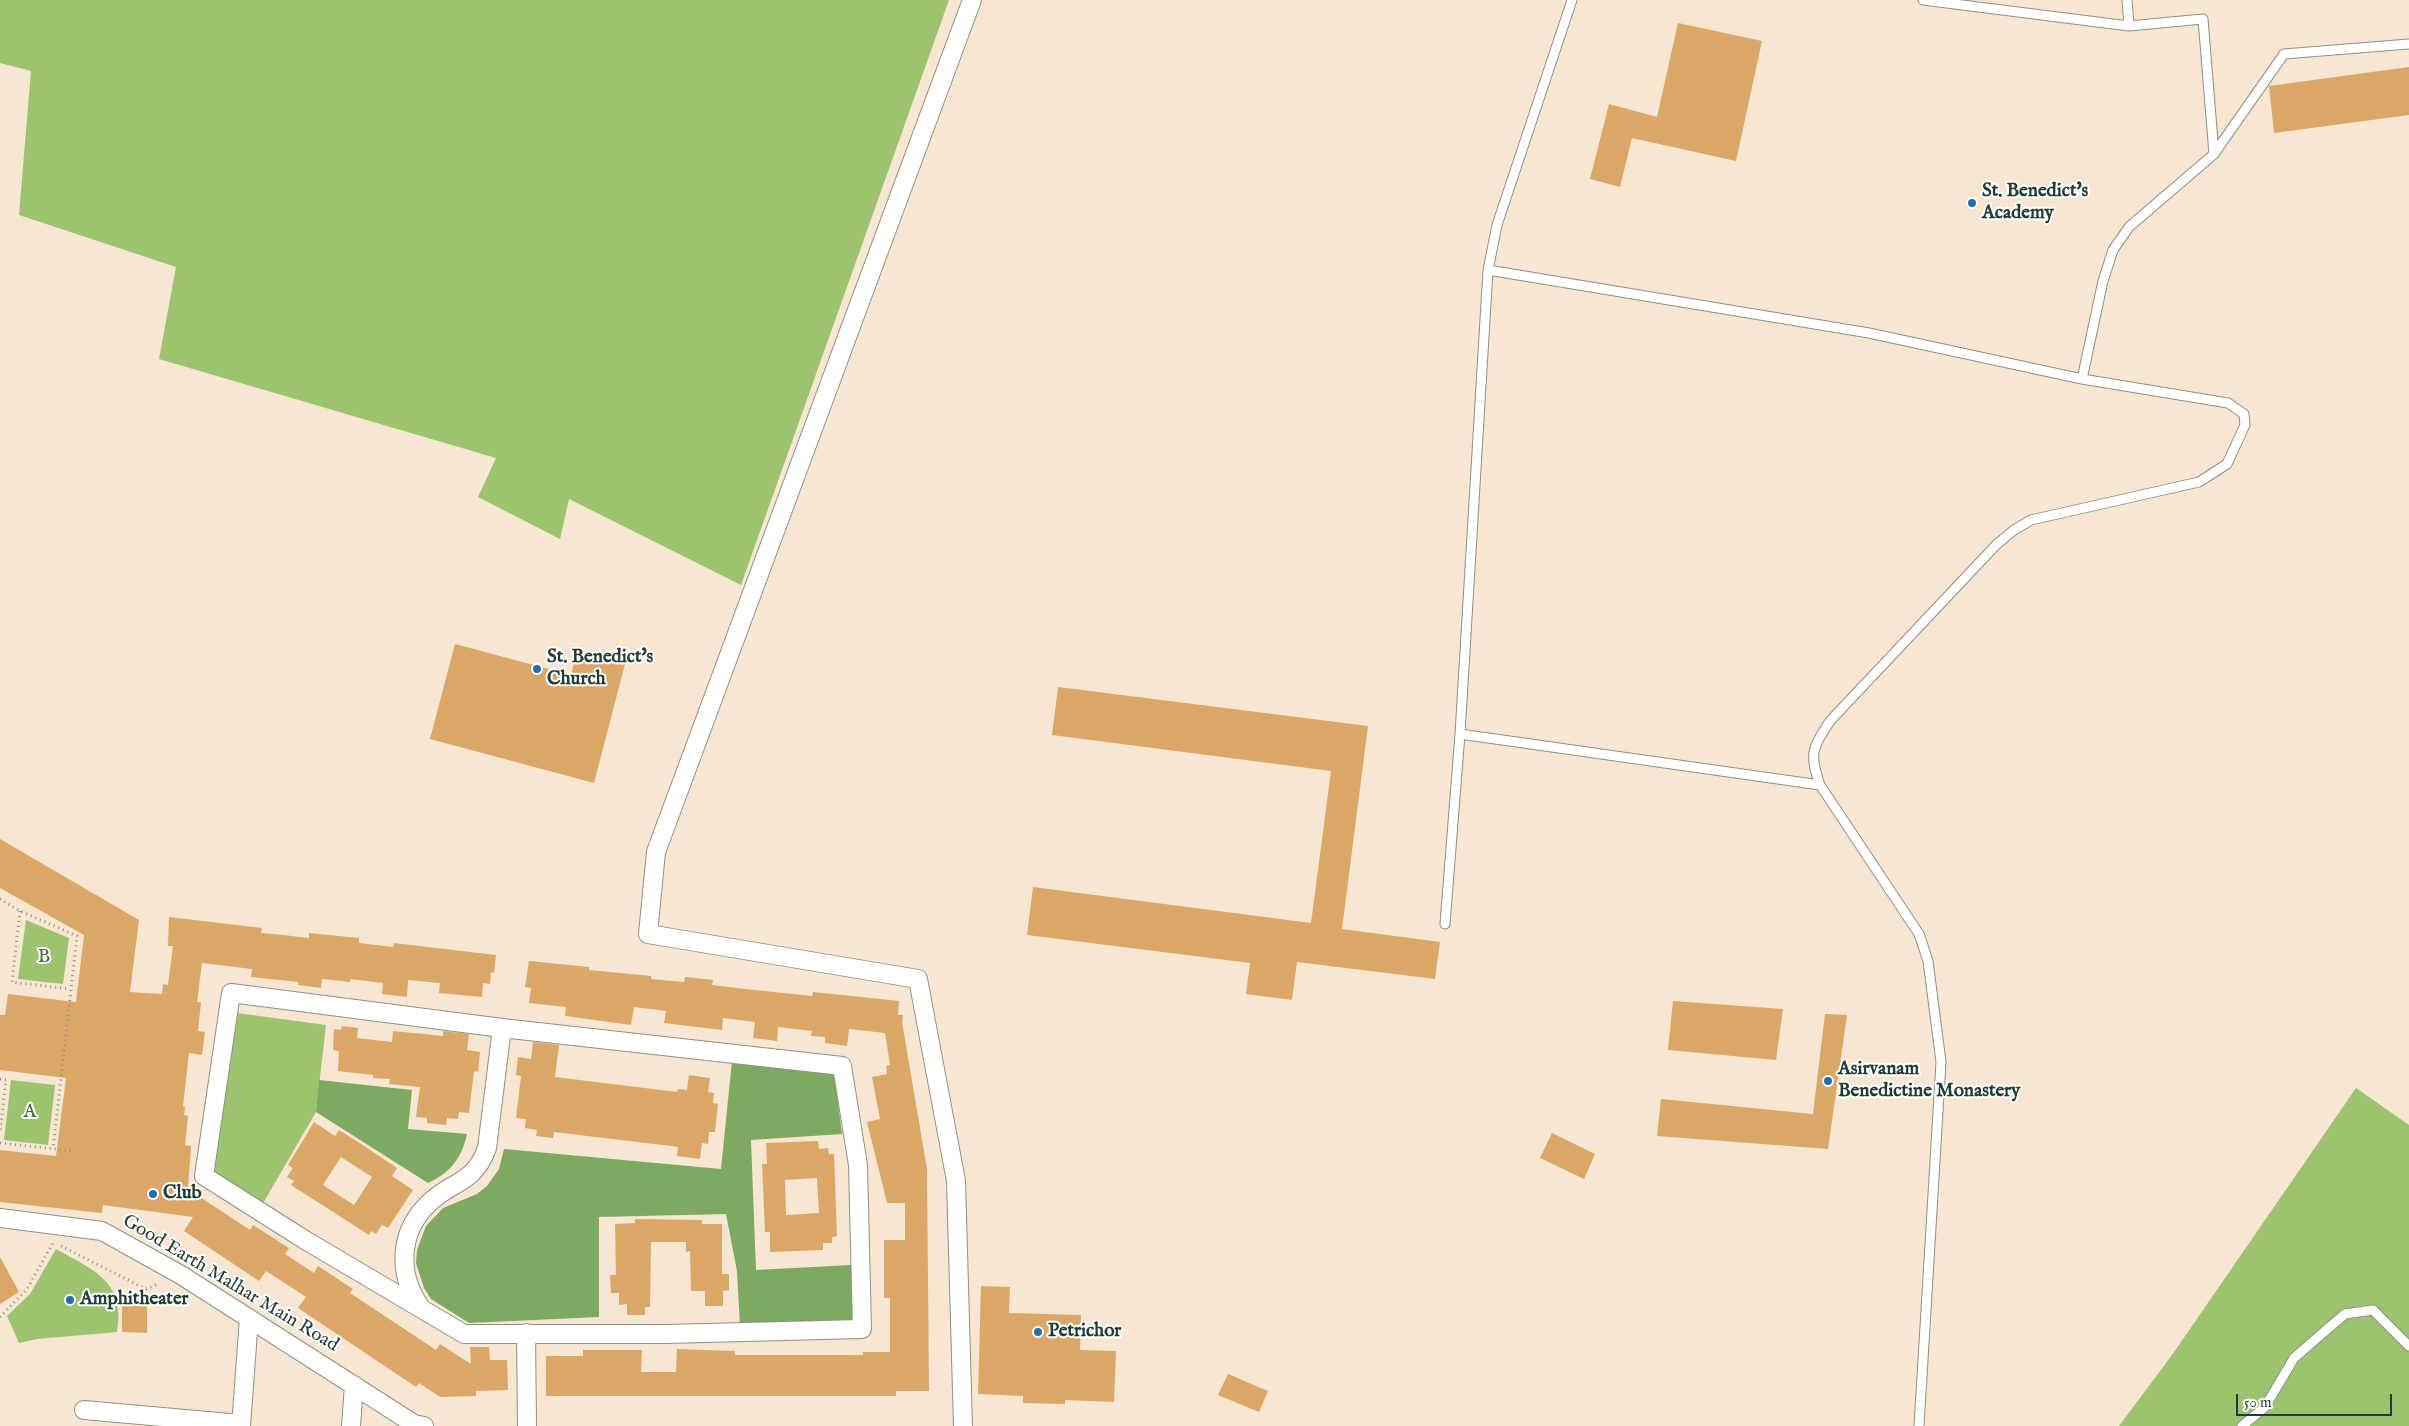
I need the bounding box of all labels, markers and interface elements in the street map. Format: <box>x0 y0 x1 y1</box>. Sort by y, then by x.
place label: St. Benedict's Academy <box>1982 181 2088 225</box>
marker: St. Benedict's Academy <box>1966 197 1978 209</box>
place label: St. Benedict's Church <box>547 647 653 691</box>
marker: St. Benedict's Church <box>531 663 543 675</box>
park label: B <box>38 947 50 969</box>
place label: Asirvanam Benedictine Monastery <box>1838 1059 2020 1103</box>
marker: Asirvanam Benedictine Monastery <box>1822 1075 1834 1087</box>
park label: A <box>24 1102 36 1124</box>
place label: Club <box>163 1183 202 1205</box>
marker: Club <box>147 1188 159 1200</box>
street label: Good Earth Malhar Main Road <box>118 1210 342 1358</box>
place label: Amphitheater <box>80 1289 189 1311</box>
marker: Amphitheater <box>64 1294 76 1306</box>
place label: Petrichor <box>1048 1321 1121 1343</box>
marker: Petrichor <box>1032 1326 1044 1338</box>
scale bar <box>2239 1384 2395 1416</box>
text: 50 m <box>2244 1393 2272 1412</box>

